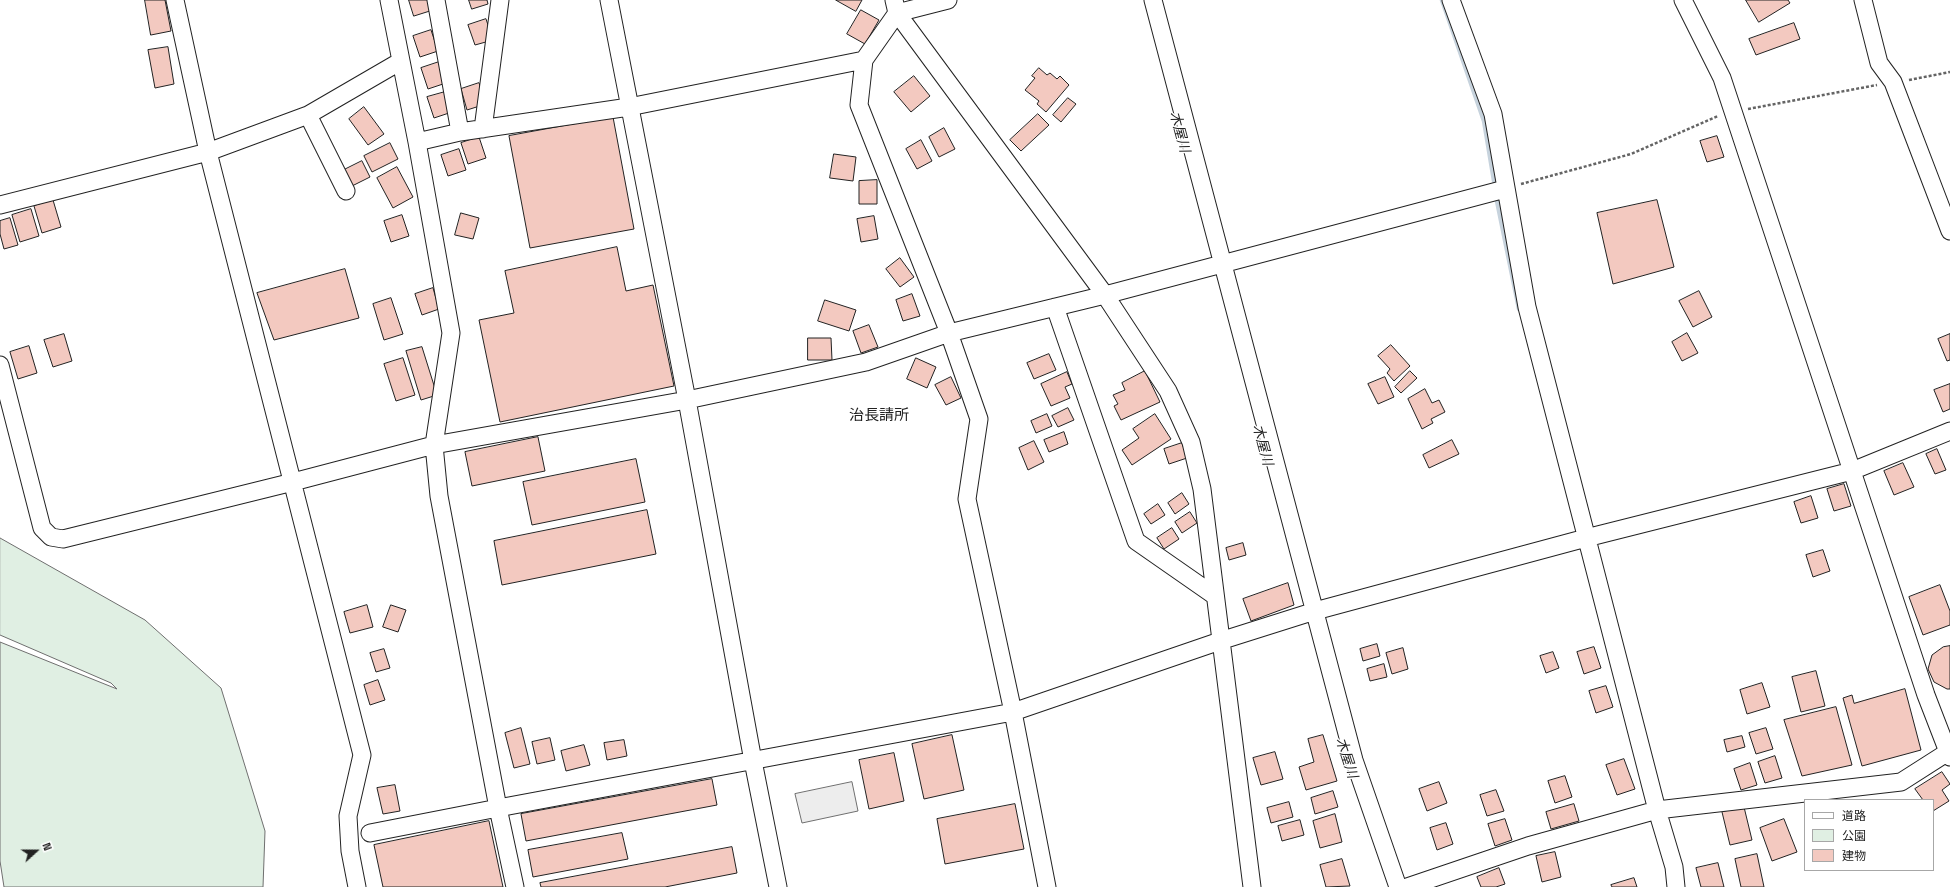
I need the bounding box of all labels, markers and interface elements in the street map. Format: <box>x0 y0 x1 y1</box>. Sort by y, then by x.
water label: 木屋川 <box>1165 110 1193 154</box>
district label: 治長請所 <box>849 407 909 425</box>
water label: 木屋川 <box>1248 423 1276 467</box>
water label: 木屋川 <box>1332 735 1360 781</box>
legend <box>1804 799 1934 871</box>
text: 道路 <box>1842 808 1866 824</box>
text: 公園 <box>1842 828 1866 844</box>
north arrow <box>16 831 56 871</box>
text: N <box>39 841 55 853</box>
text: 建物 <box>1842 848 1866 864</box>

